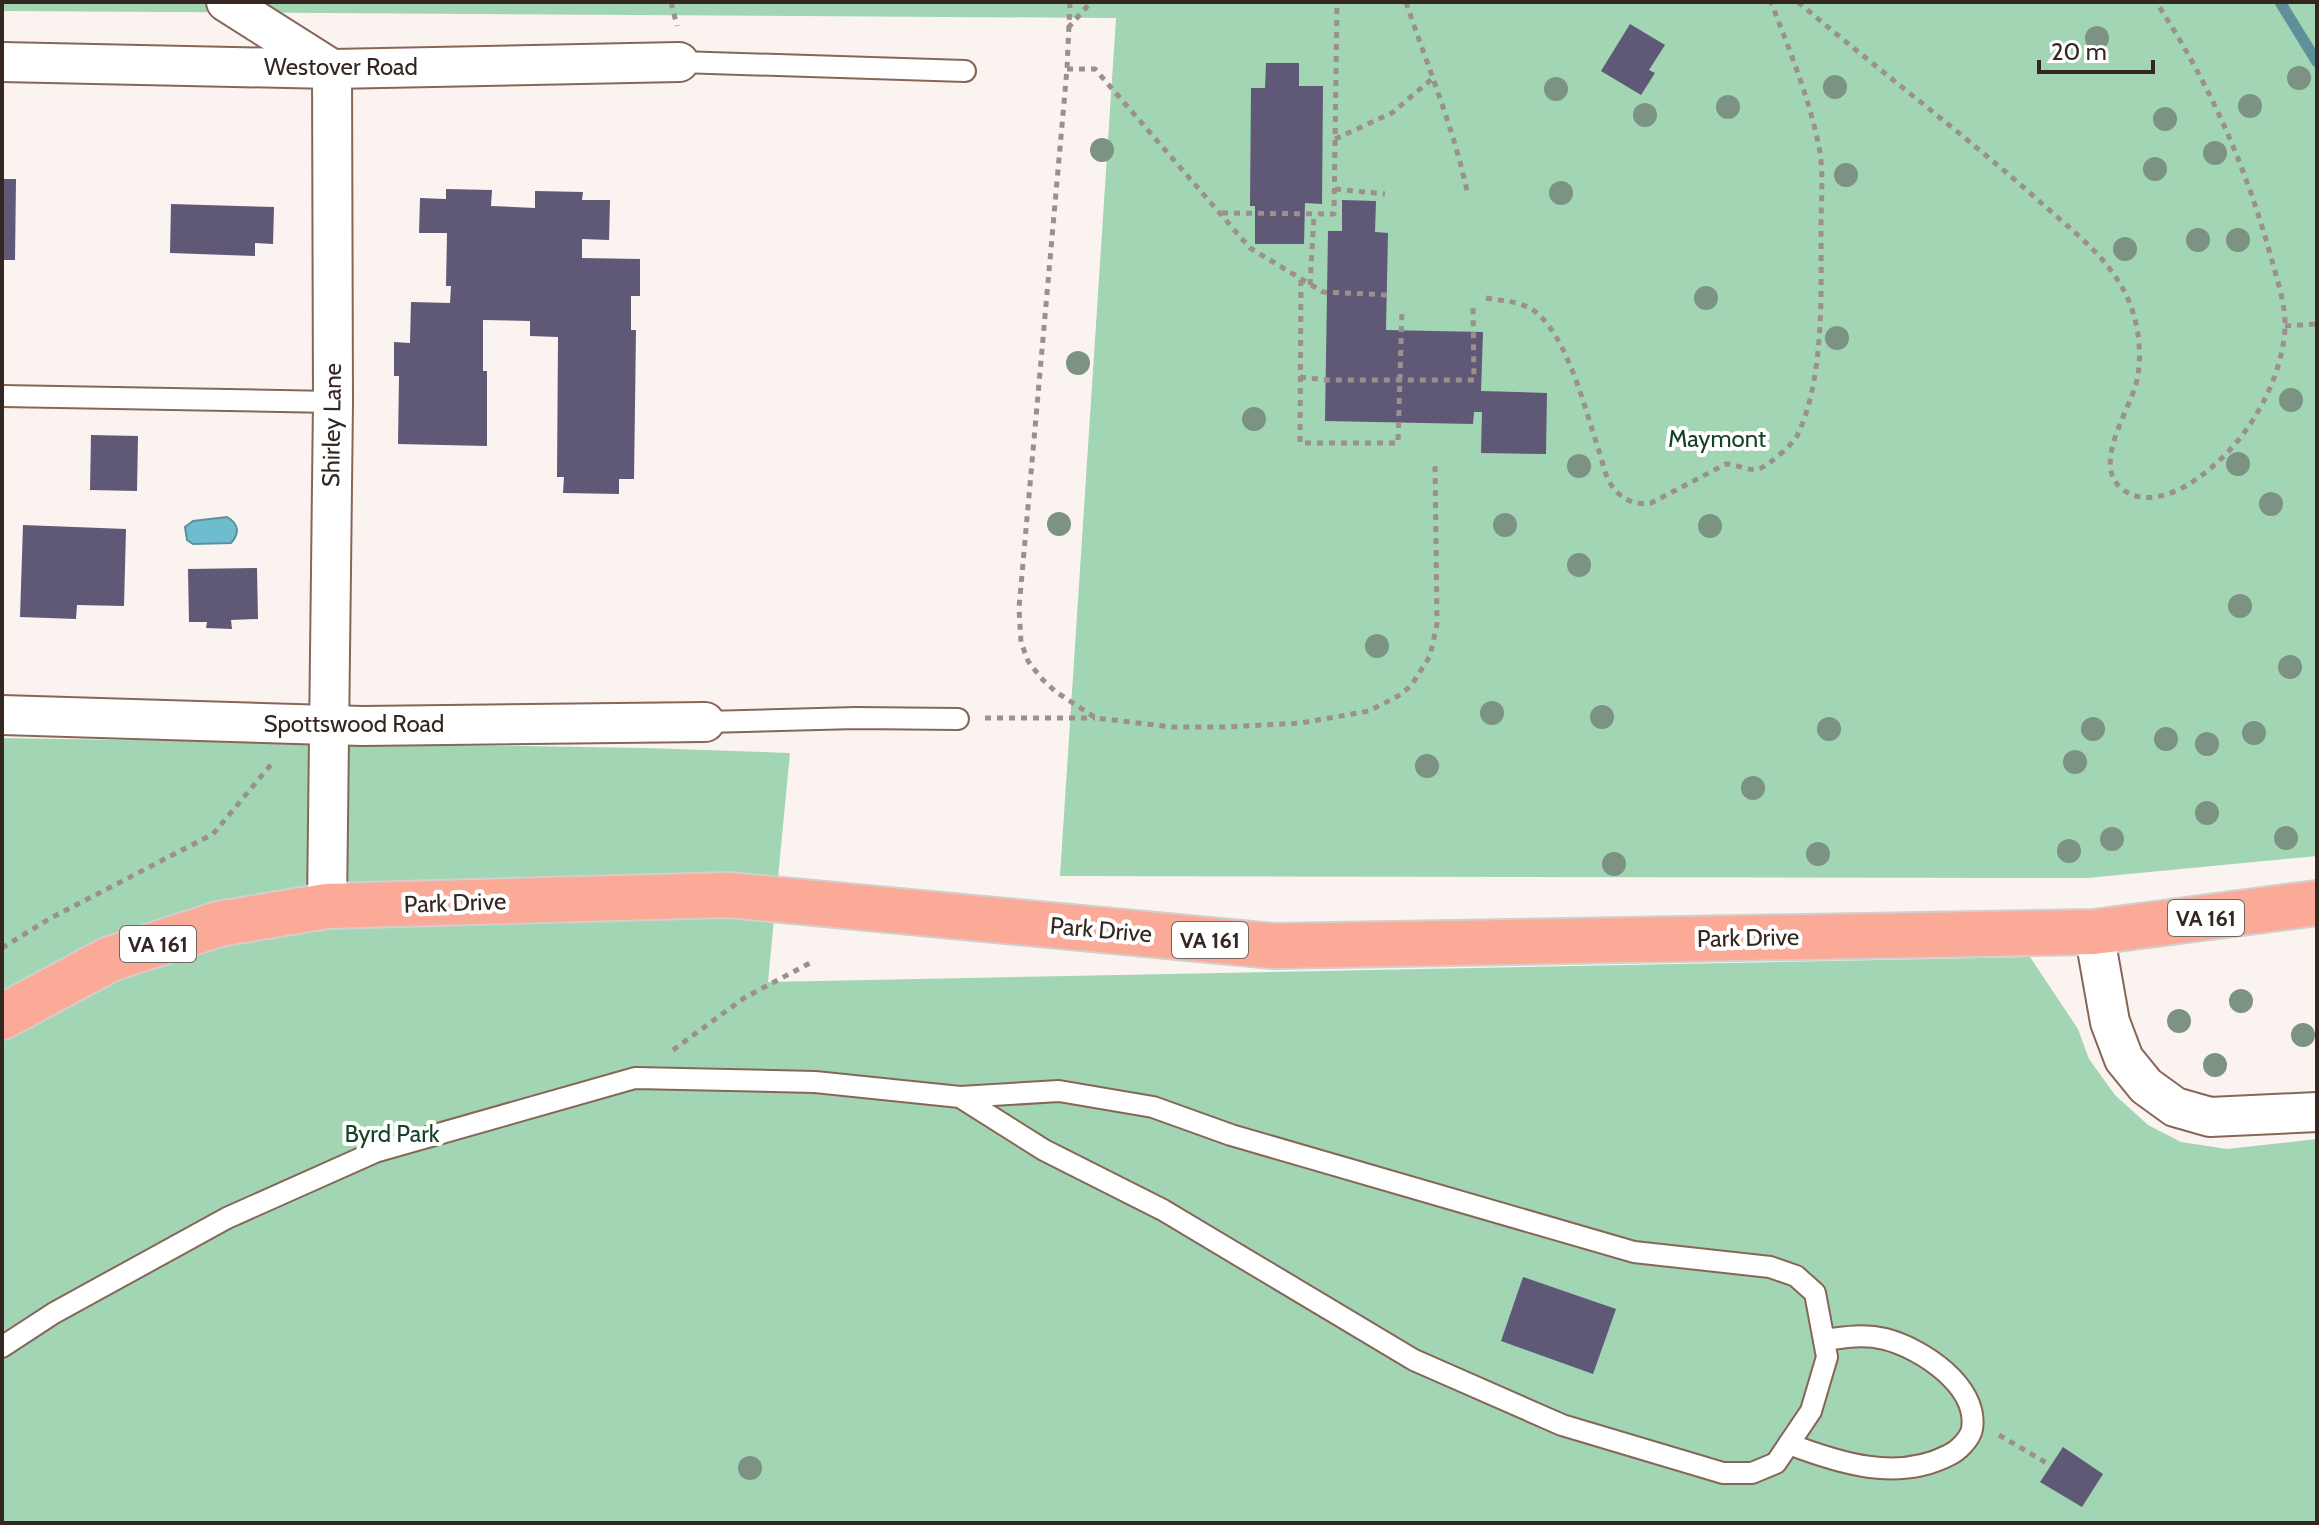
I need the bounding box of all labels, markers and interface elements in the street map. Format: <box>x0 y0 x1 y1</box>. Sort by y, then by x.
scale bar <box>2039 24 2153 74</box>
text: 20 m <box>2051 37 2107 66</box>
street label: Westover Road <box>264 52 418 81</box>
street label: Shirley Lane <box>316 363 347 487</box>
park label: Maymont <box>1668 424 1766 453</box>
street label: Spottswood Road <box>264 709 444 738</box>
street label: Park Drive <box>403 886 507 919</box>
road number: VA 161 <box>2168 900 2244 936</box>
street label: Park Drive <box>1049 911 1153 948</box>
road number: VA 161 <box>1172 922 1248 958</box>
street label: Park Drive <box>1697 922 1799 953</box>
road number: VA 161 <box>120 926 196 962</box>
park label: Byrd Park <box>344 1119 440 1148</box>

